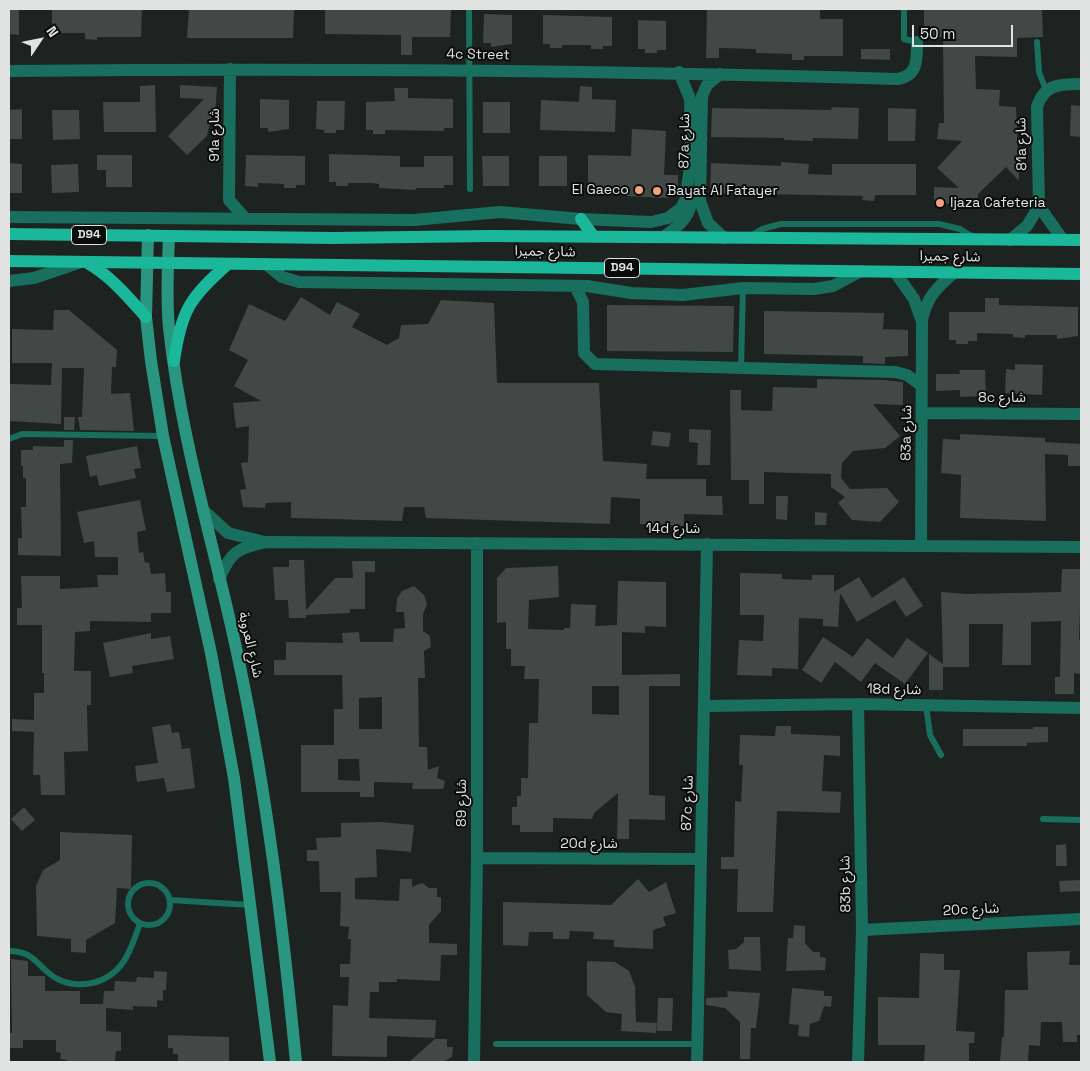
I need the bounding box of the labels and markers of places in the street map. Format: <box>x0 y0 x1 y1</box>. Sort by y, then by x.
place label: El Gaeco <box>572 182 629 198</box>
place label: Bayat Al Fatayer <box>667 183 778 199</box>
marker: El Gaeco <box>633 184 645 196</box>
marker: Bayat Al Fatayer <box>651 185 663 197</box>
place label: Ijaza Cafeteria <box>950 195 1046 211</box>
marker: Ijaza Cafeteria <box>934 197 946 209</box>

